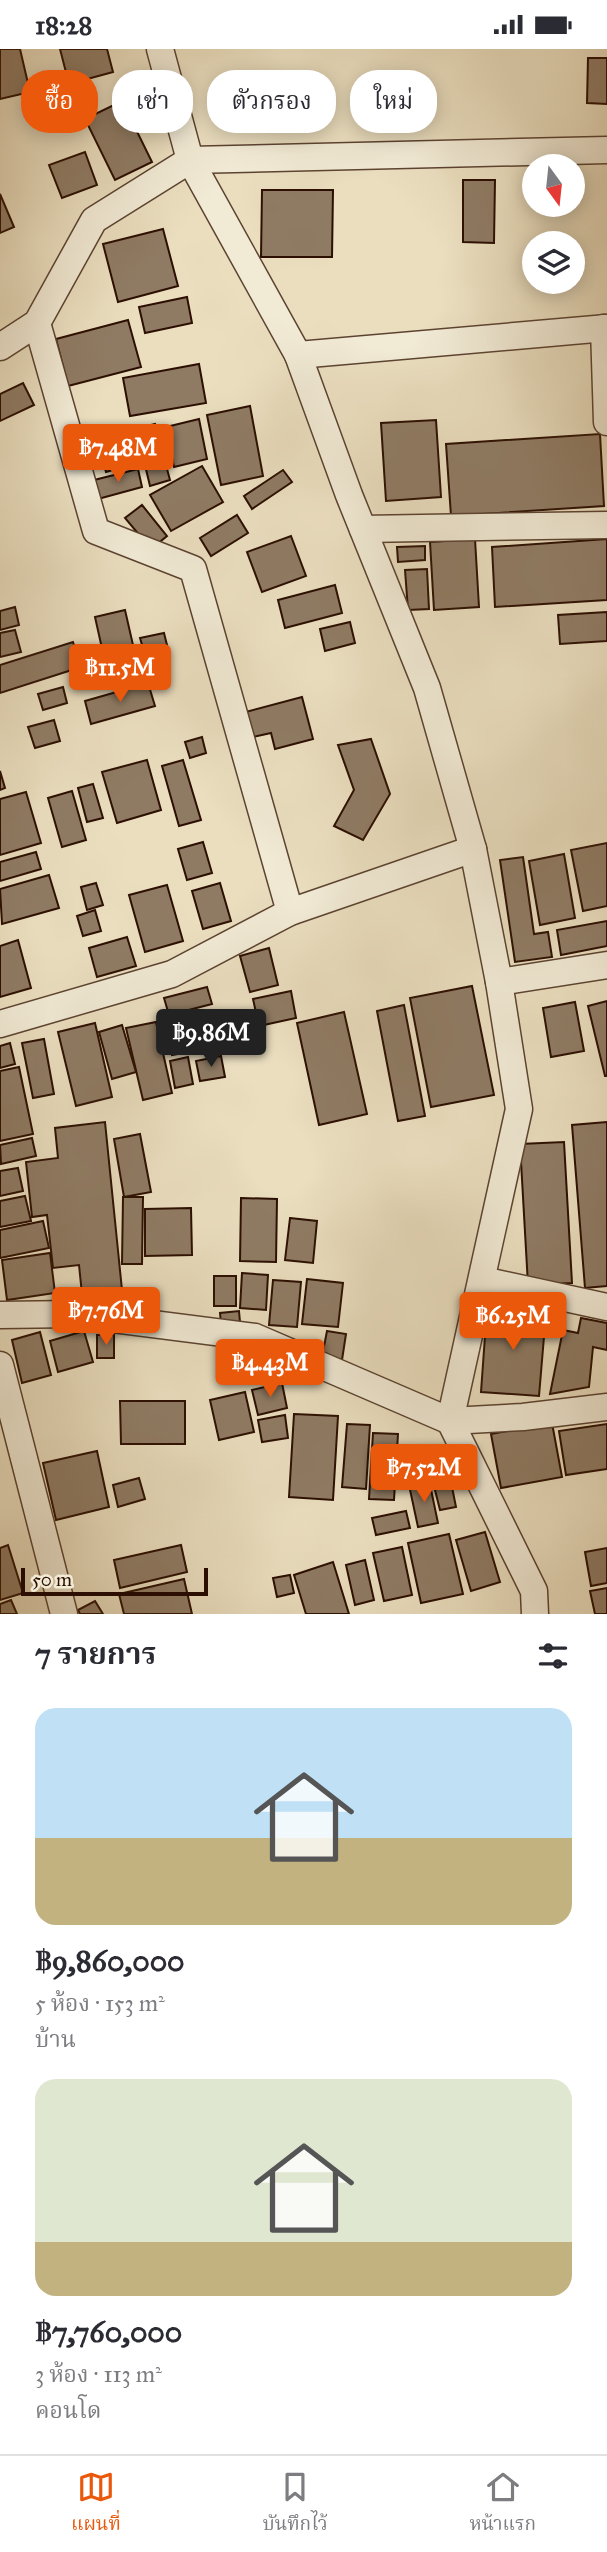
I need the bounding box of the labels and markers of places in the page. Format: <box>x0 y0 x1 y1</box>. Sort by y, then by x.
pin: ฿7.48M <box>61 425 175 484</box>
pin: ฿11.5M <box>63 645 177 704</box>
pin: ฿9.86M <box>154 1009 268 1069</box>
pin: ฿7.76M <box>49 1287 163 1347</box>
pin: ฿6.25M <box>456 1293 570 1352</box>
pin: ฿4.43M <box>213 1339 327 1399</box>
pin: ฿7.52M <box>367 1445 481 1504</box>

